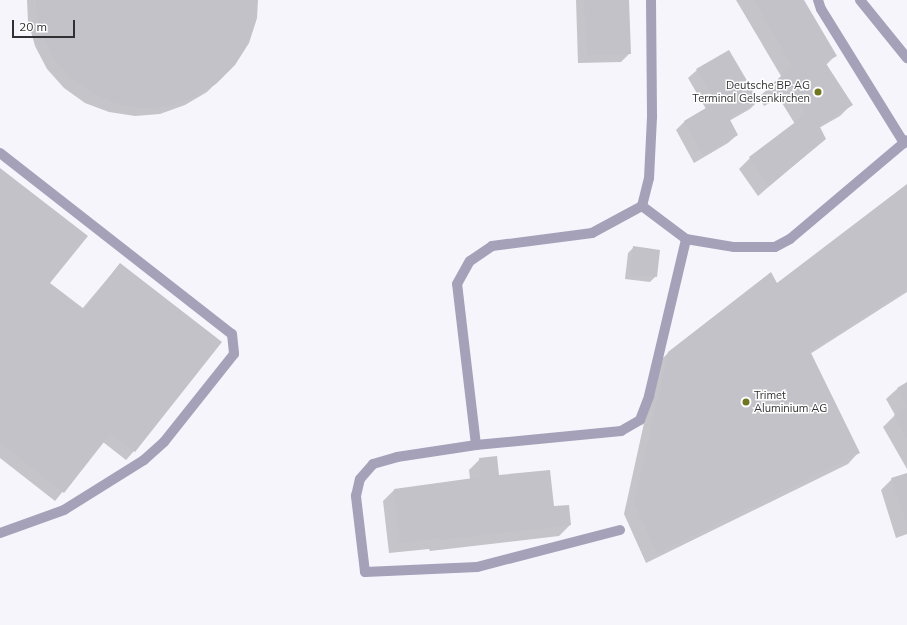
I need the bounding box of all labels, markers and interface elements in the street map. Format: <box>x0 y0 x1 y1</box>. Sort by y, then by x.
scale bar <box>14 12 77 38</box>
text: 20 m <box>19 19 47 34</box>
place label: Deutsche BP AG Terminal Gelsenkirchen <box>692 79 810 105</box>
marker: Deutsche BP AG Terminal Gelsenkirchen <box>813 87 823 97</box>
place label: Trimet Aluminium AG <box>754 389 827 415</box>
marker: Trimet Aluminium AG <box>741 397 751 407</box>

